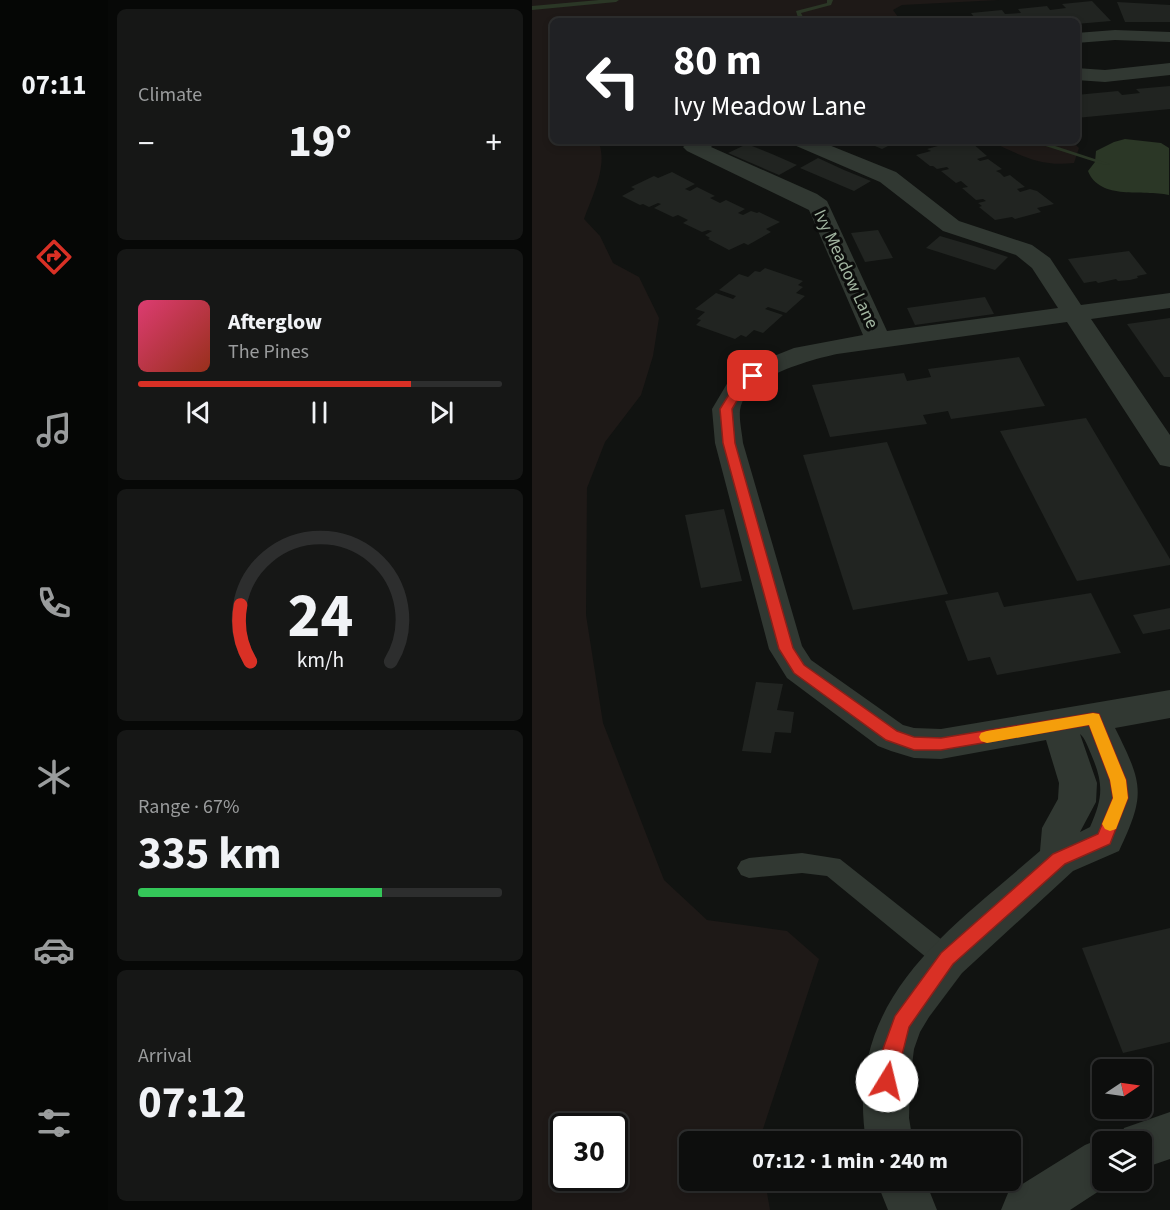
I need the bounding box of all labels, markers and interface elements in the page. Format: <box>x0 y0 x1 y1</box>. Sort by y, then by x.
text: 80 m <box>673 31 762 91</box>
icon: left <box>574 42 652 120</box>
text: 07:11 <box>21 66 87 105</box>
text: Climate <box>138 81 202 109</box>
text: Ivy Meadow Lane <box>673 87 866 126</box>
text: 19° <box>288 110 352 174</box>
text: − <box>138 120 154 167</box>
text: + <box>486 120 502 167</box>
street label: Ivy Meadow Lane <box>807 205 885 333</box>
icon: directions <box>33 236 75 278</box>
text: Afterglow <box>228 306 322 338</box>
text: The Pines <box>228 338 309 366</box>
pin <box>727 350 778 401</box>
icon: arrive <box>736 359 769 392</box>
icon: previous <box>182 396 215 429</box>
icon: pause <box>303 396 336 429</box>
icon: next <box>425 396 458 429</box>
icon: music <box>33 409 75 451</box>
text: 24 <box>287 572 353 661</box>
icon: phone <box>33 582 75 624</box>
text: km/h <box>296 645 344 676</box>
icon: climate <box>33 756 75 798</box>
text: Range · 67% <box>138 793 239 821</box>
text: 335 km <box>138 822 282 886</box>
icon: car <box>33 929 75 971</box>
text: Arrival <box>138 1042 192 1070</box>
position arrow <box>855 1049 919 1113</box>
north arrow <box>1092 1059 1152 1119</box>
map controls <box>1092 1059 1152 1191</box>
text: 07:12 <box>138 1071 247 1135</box>
icon: filters <box>33 1102 75 1144</box>
speed limit sign: 30 <box>550 1113 628 1191</box>
button: layers <box>1092 1131 1152 1191</box>
text: 07:12 · 1 min · 240 m <box>752 1145 948 1177</box>

